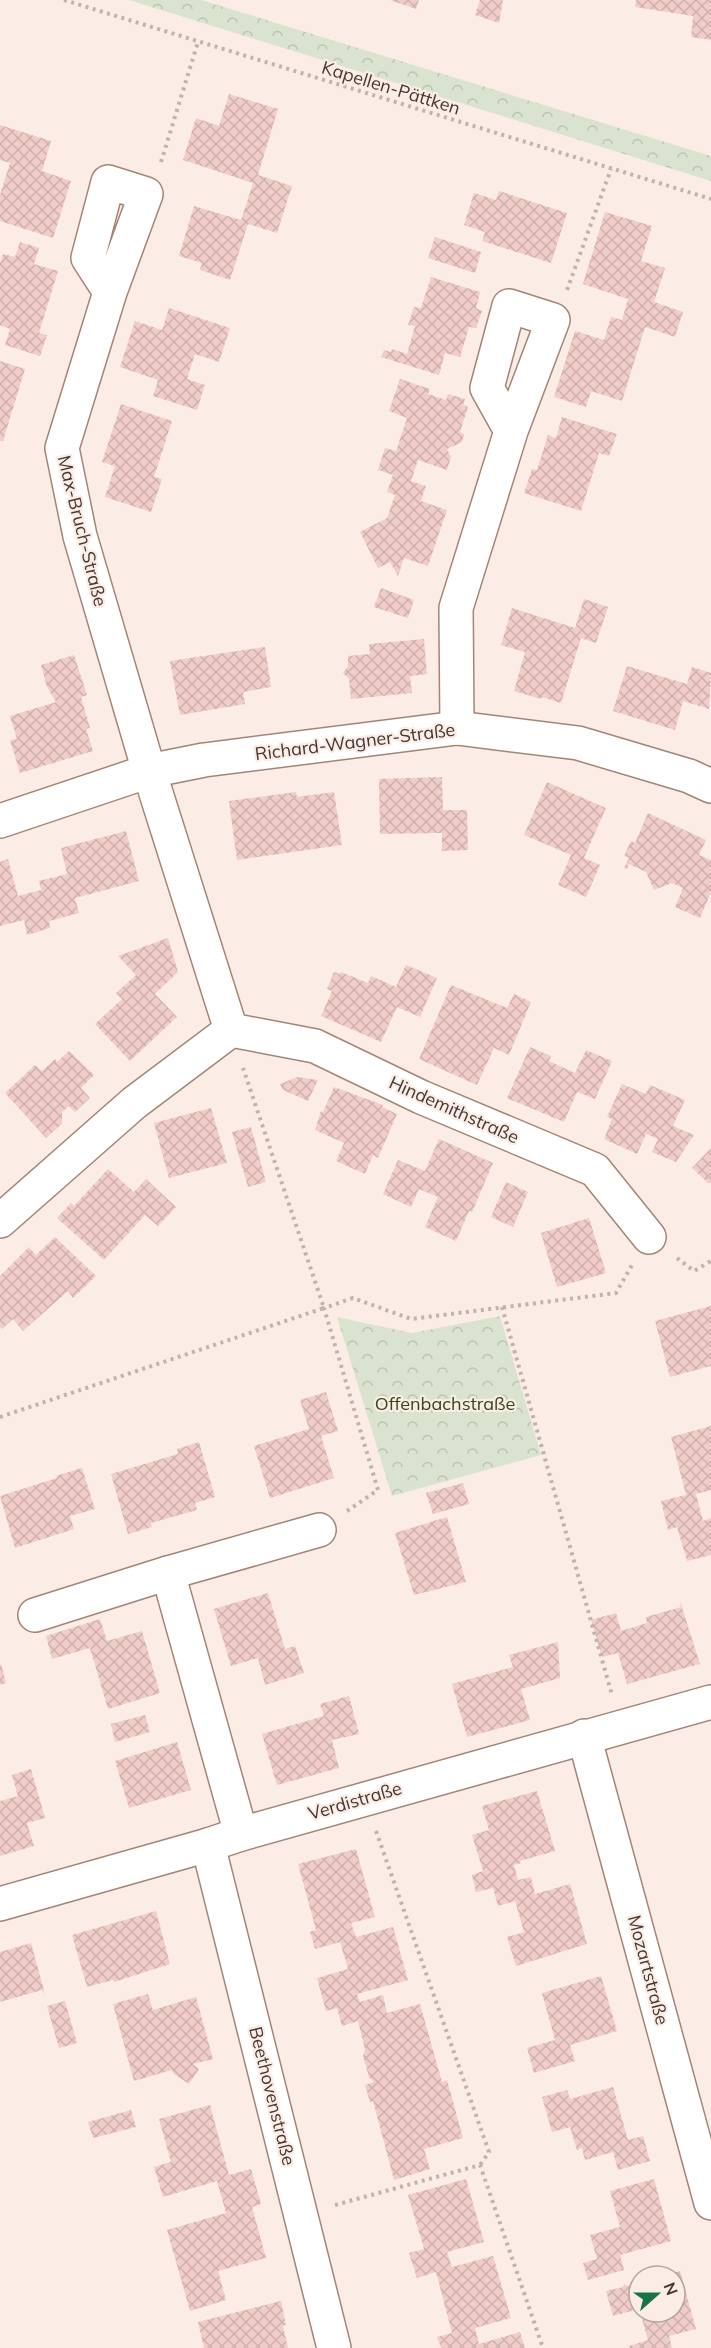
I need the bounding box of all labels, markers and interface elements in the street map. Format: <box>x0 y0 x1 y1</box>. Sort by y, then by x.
street label: Kapellen-Pättken <box>319 56 463 120</box>
street label: Max-Bruch-Straße <box>53 453 112 609</box>
street label: Richard-Wagner-Straße <box>254 718 456 765</box>
street label: Hindemithstraße <box>386 1071 523 1148</box>
park label: Offenbachstraße <box>375 1392 515 1415</box>
street label: Verdistraße <box>305 1776 404 1825</box>
street label: Mozartstraße <box>623 1913 674 2027</box>
street label: Beethovenstraße <box>244 2024 301 2168</box>
north arrow <box>627 2264 687 2324</box>
text: N <box>660 2279 683 2298</box>

